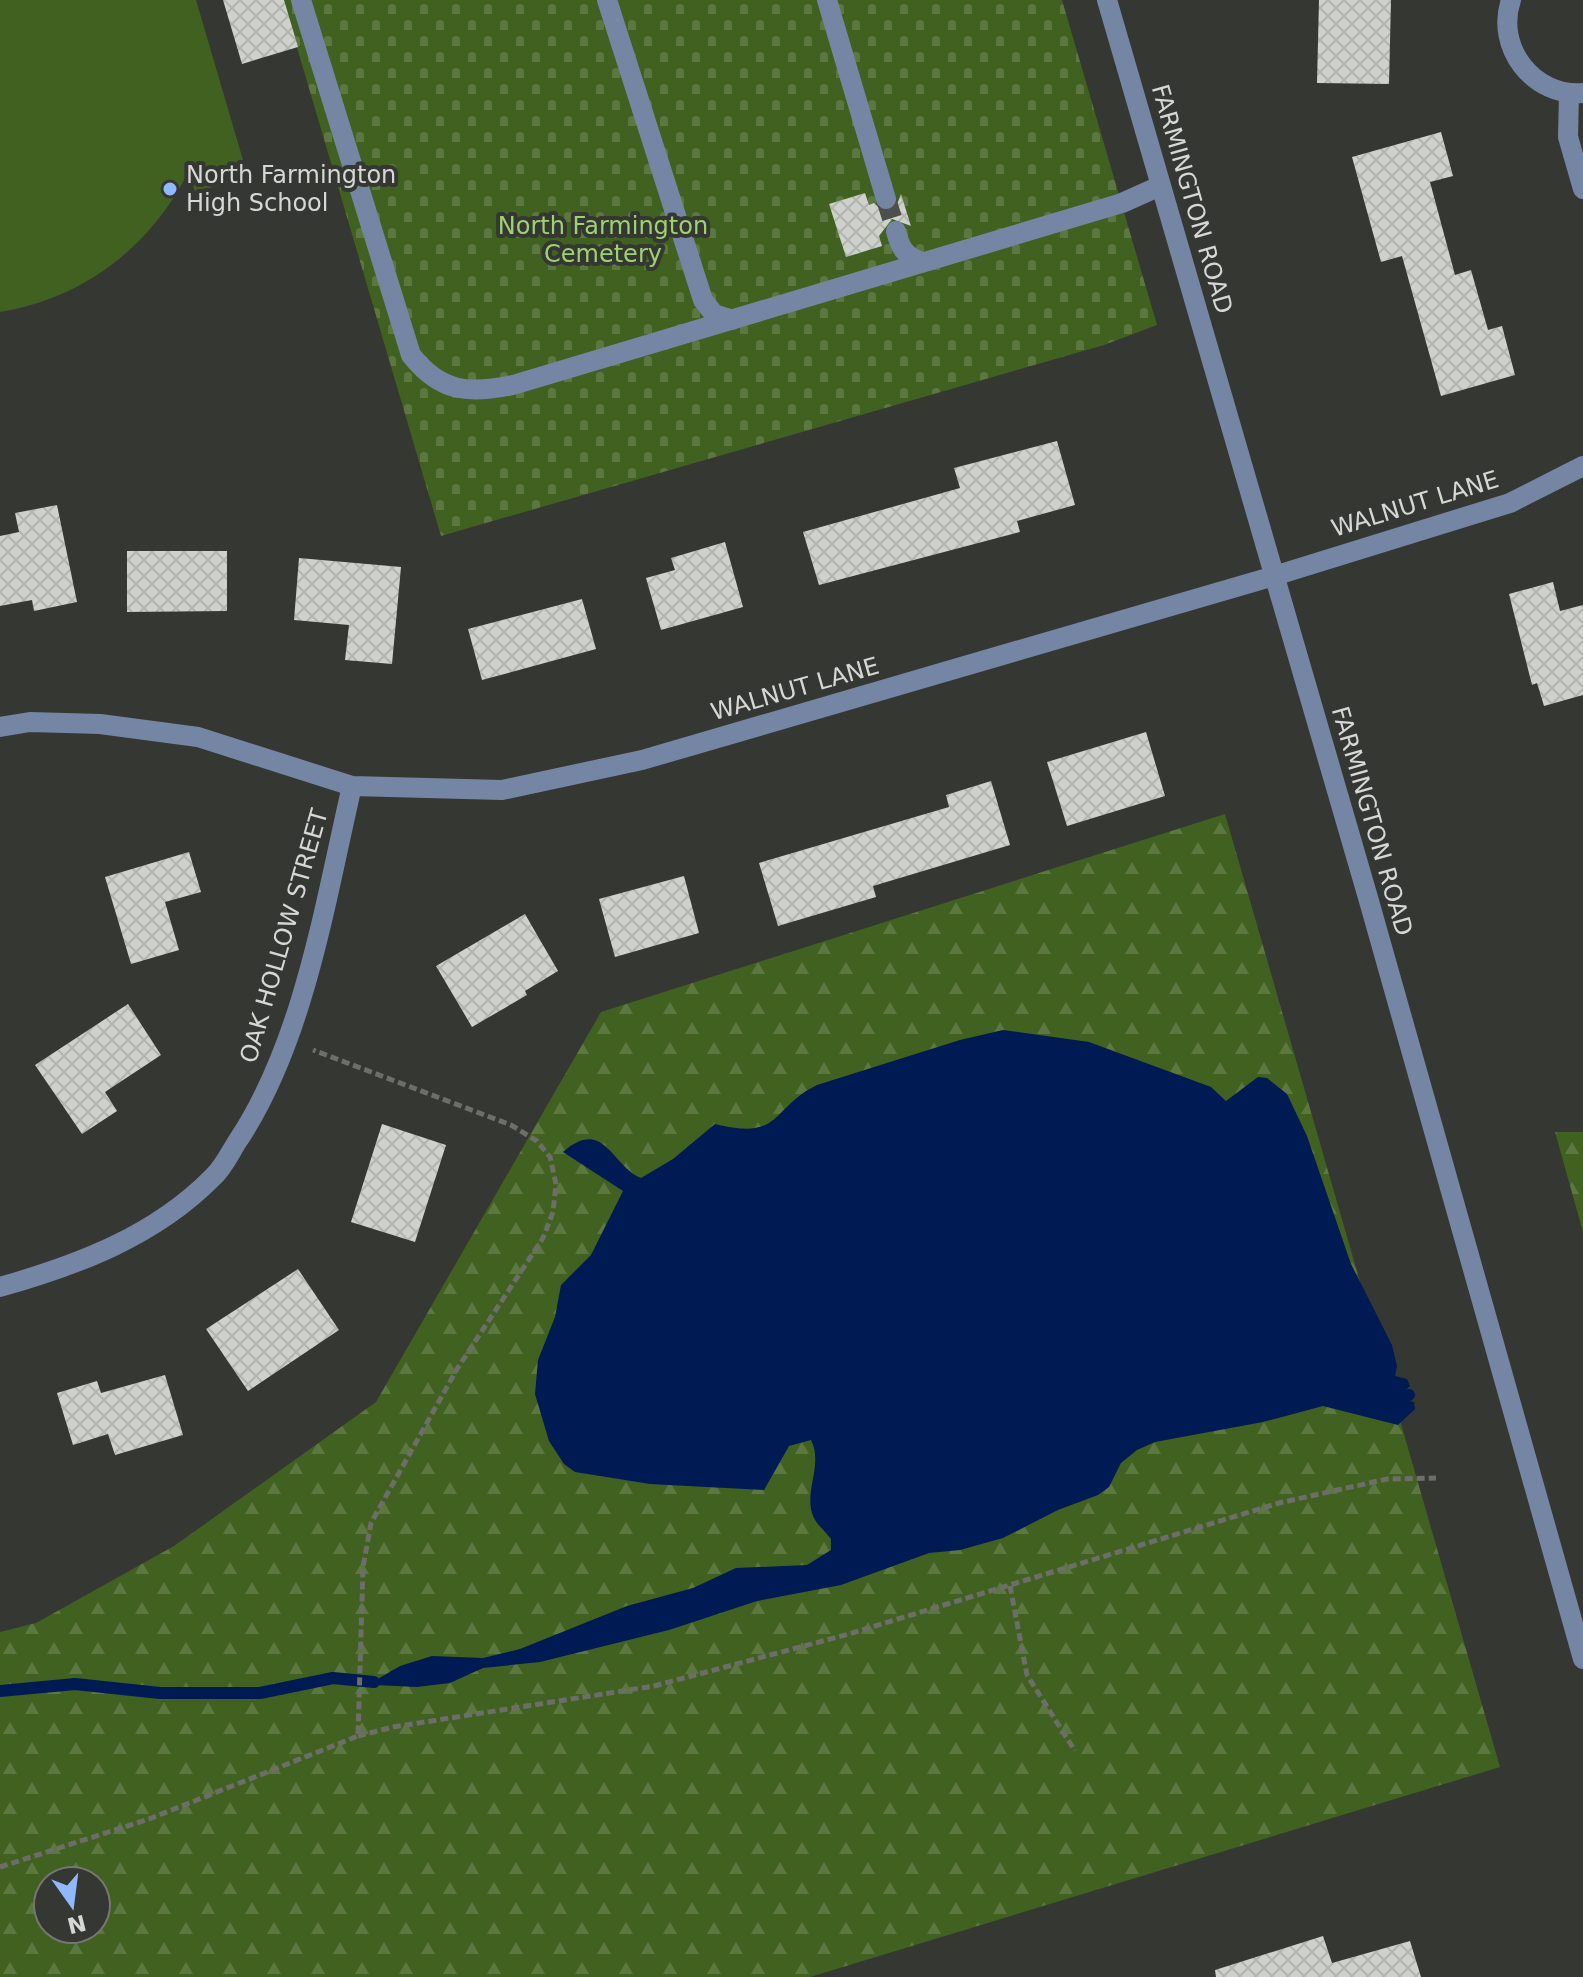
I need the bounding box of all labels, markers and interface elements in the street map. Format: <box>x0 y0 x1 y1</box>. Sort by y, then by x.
street label: FARMINGTON ROAD <box>1146 81 1238 317</box>
place label: North Farmington High School <box>186 161 396 217</box>
marker: North Farmington High School <box>161 180 179 198</box>
park label: North Farmington Cemetery <box>498 212 708 268</box>
street label: WALNUT LANE <box>1328 465 1502 543</box>
street label: WALNUT LANE <box>708 652 882 726</box>
street label: FARMINGTON ROAD <box>1326 703 1418 939</box>
street label: OAK HOLLOW STREET <box>234 805 334 1066</box>
north arrow <box>32 1865 112 1945</box>
text: N <box>65 1910 89 1938</box>

